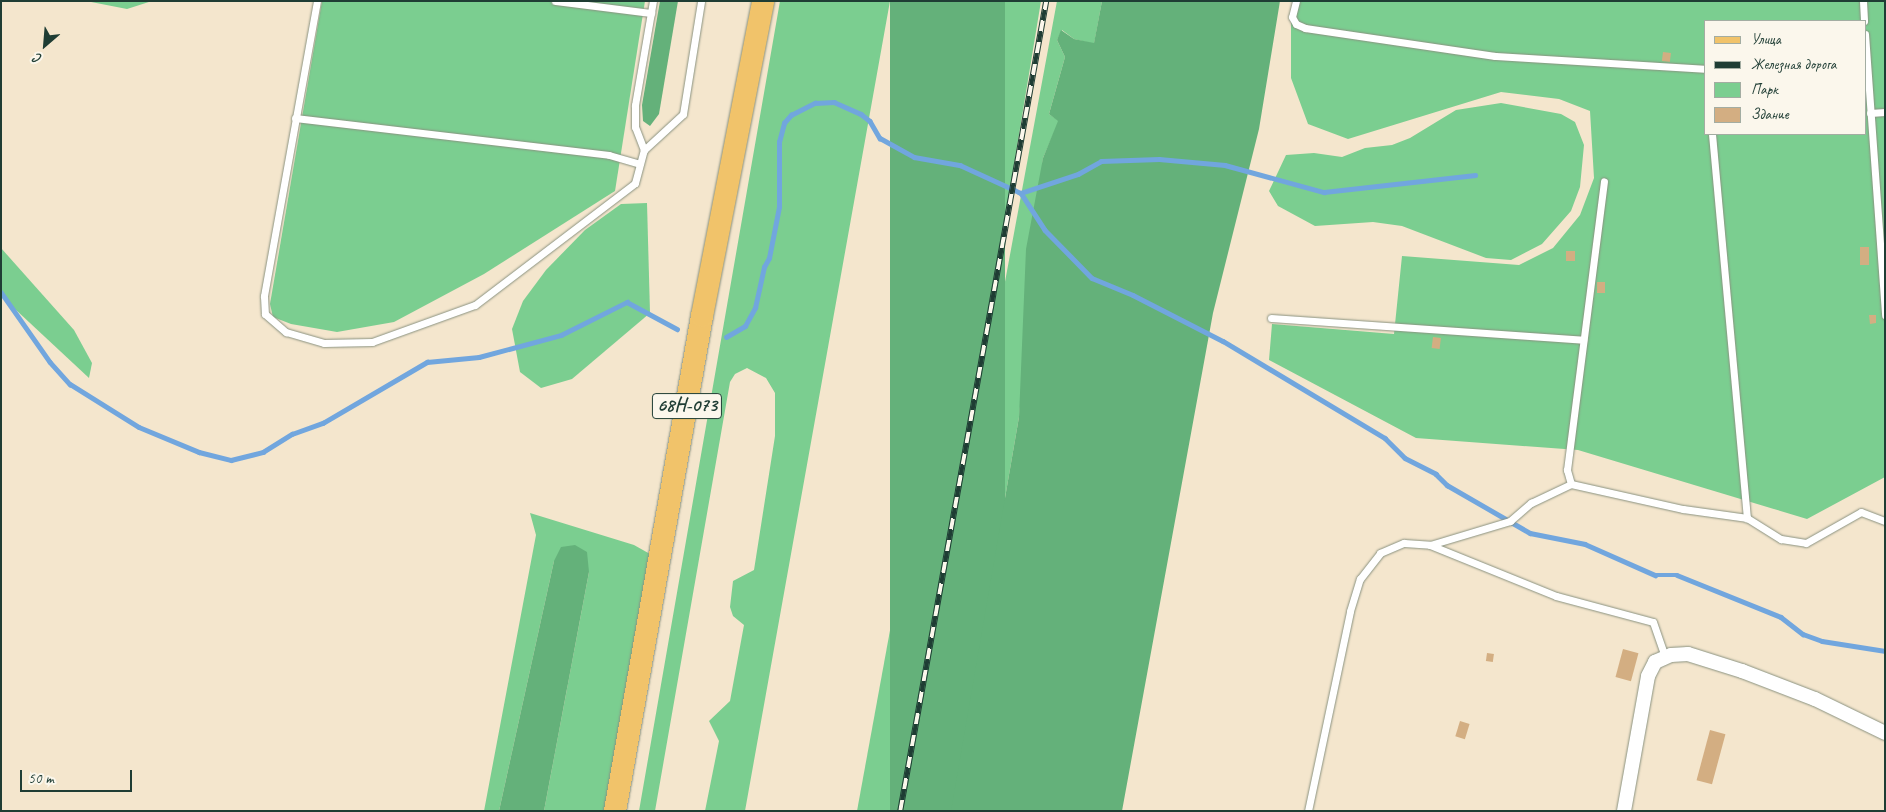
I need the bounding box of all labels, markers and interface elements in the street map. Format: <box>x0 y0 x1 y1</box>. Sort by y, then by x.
north arrow <box>20 20 70 70</box>
legend <box>1704 20 1866 135</box>
text: Улица <box>1751 30 1781 49</box>
text: С <box>31 50 45 68</box>
text: Железная дорога <box>1751 55 1836 74</box>
text: Парк <box>1751 80 1778 99</box>
text: Здание <box>1751 105 1789 124</box>
road number: 68Н-073 <box>651 390 723 422</box>
scale bar <box>22 760 135 792</box>
text: 50 m <box>28 769 54 788</box>

